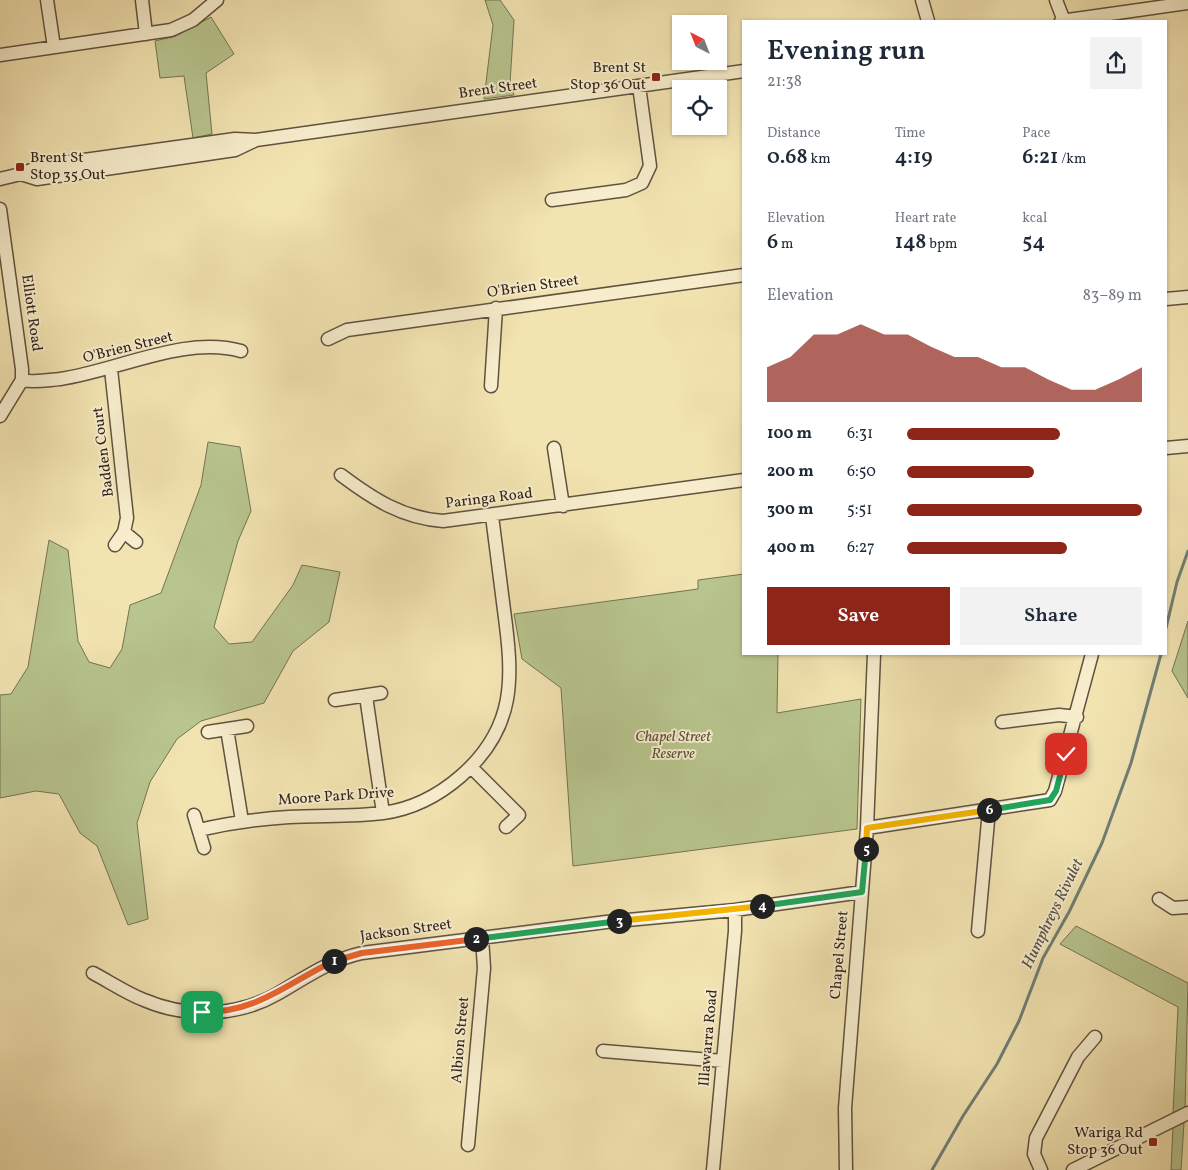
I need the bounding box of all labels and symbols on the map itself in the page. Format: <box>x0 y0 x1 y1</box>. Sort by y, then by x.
north arrow <box>672 15 728 70</box>
place label: Brent St Stop 36 Out <box>570 58 646 96</box>
marker: Brent St Stop 36 Out <box>650 71 662 83</box>
street label: Brent Street <box>457 73 539 105</box>
place label: Brent St Stop 35 Out <box>30 148 106 186</box>
marker: Brent St Stop 35 Out <box>14 161 26 173</box>
street label: O'Brien Street <box>486 270 580 304</box>
street label: Elliott Road <box>15 273 47 353</box>
street label: O'Brien Street <box>81 327 175 369</box>
street label: Badden Court <box>88 406 120 498</box>
street label: Paringa Road <box>444 483 534 515</box>
park label: Chapel Street Reserve <box>635 727 712 765</box>
pin <box>1045 733 1087 775</box>
street label: Moore Park Drive <box>277 782 395 812</box>
pin: 6 <box>976 798 1002 822</box>
pin: 5 <box>854 836 878 862</box>
water label: Humphreys Rivulet <box>1017 855 1090 973</box>
pin: 4 <box>750 894 774 918</box>
pin: 3 <box>606 908 632 934</box>
street label: Chapel Street <box>826 910 854 1000</box>
street label: Jackson Street <box>359 914 453 948</box>
pin: 2 <box>464 926 488 952</box>
pin: 1 <box>322 948 346 974</box>
street label: Illawarra Road <box>694 989 724 1087</box>
pin <box>181 991 223 1033</box>
street label: Albion Street <box>447 996 475 1084</box>
place label: Wariga Rd Stop 36 Out <box>1067 1123 1143 1161</box>
marker: Wariga Rd Stop 36 Out <box>1147 1136 1159 1148</box>

